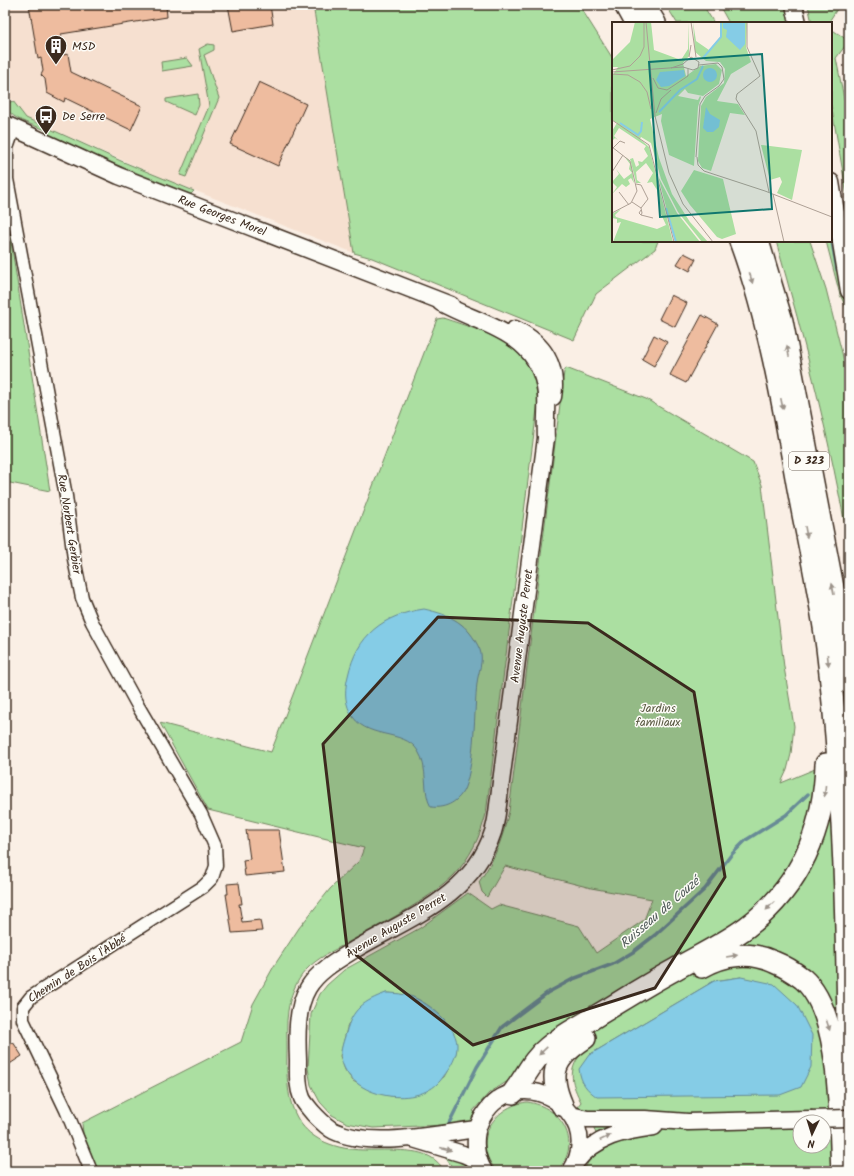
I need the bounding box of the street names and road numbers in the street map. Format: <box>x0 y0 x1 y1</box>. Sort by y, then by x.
street label: Rue Georges Morel <box>175 190 269 242</box>
road number: D 323 <box>789 452 829 470</box>
street label: Rue Norbert Gerbier <box>52 473 86 576</box>
street label: Avenue Auguste Perret <box>506 568 538 684</box>
street label: Avenue Auguste Perret <box>342 888 450 964</box>
street label: Chemin de Bois l'Abbé <box>24 929 131 1008</box>

